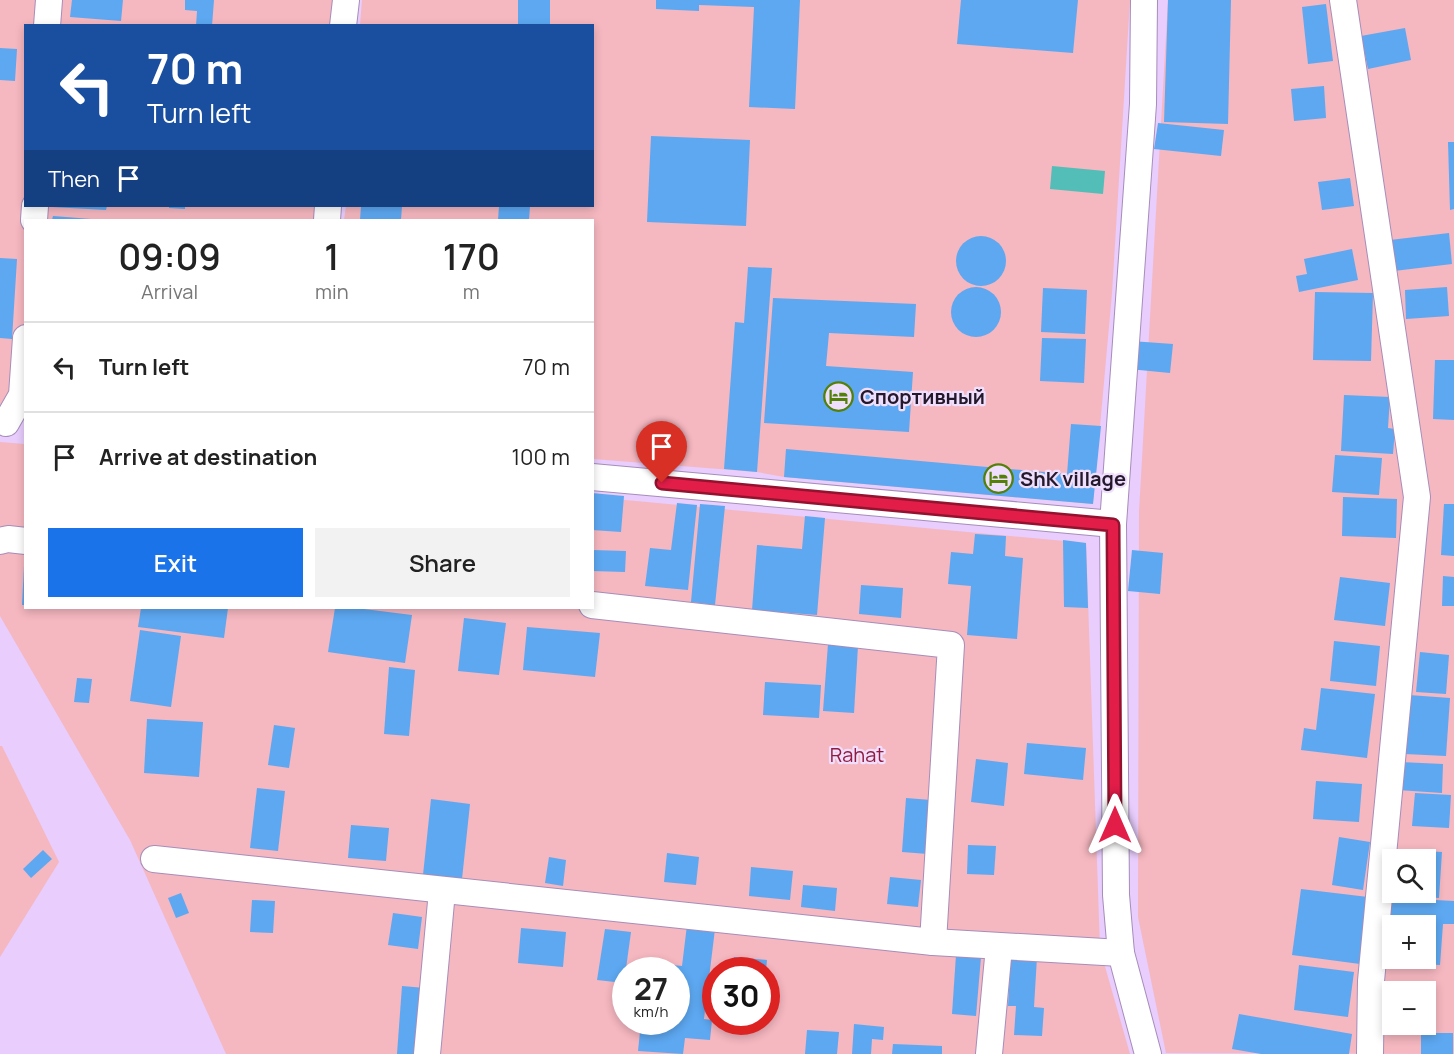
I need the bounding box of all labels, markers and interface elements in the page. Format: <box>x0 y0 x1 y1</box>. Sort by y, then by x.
text: 70 m <box>147 39 243 97</box>
icon: left <box>48 48 126 126</box>
text: Turn left <box>147 94 251 131</box>
icon: arrive <box>112 162 145 195</box>
text: Then <box>48 164 100 194</box>
text: 09:09 <box>118 232 221 281</box>
text: 1 <box>324 232 339 281</box>
text: 170 <box>443 232 500 281</box>
text: Arrival <box>141 278 198 305</box>
text: min <box>315 278 349 305</box>
text: m <box>463 278 480 305</box>
icon: left <box>48 351 81 384</box>
text: Turn left <box>99 352 189 382</box>
text: 70 m <box>522 352 570 382</box>
hotel icon: Спортивный <box>823 381 855 413</box>
place label: Спортивный <box>860 383 985 410</box>
pin <box>636 421 687 483</box>
icon: arrive <box>645 430 678 463</box>
icon: arrive <box>48 441 81 474</box>
text: Arrive at destination <box>99 442 317 472</box>
text: 100 m <box>512 442 570 472</box>
hotel icon: ShK village <box>983 463 1015 495</box>
place label: ShK village <box>1020 465 1126 492</box>
button: Exit <box>48 528 303 597</box>
button: Share <box>315 528 570 597</box>
park label: Rahat <box>830 741 884 768</box>
position arrow <box>1083 793 1147 857</box>
map controls <box>1382 849 1436 1035</box>
button: search <box>1382 849 1436 903</box>
button: + <box>1382 915 1436 969</box>
speed limit sign: 30 <box>702 957 780 1035</box>
text: 27 <box>634 968 668 1009</box>
button: − <box>1382 981 1436 1035</box>
text: km/h <box>634 1001 668 1022</box>

